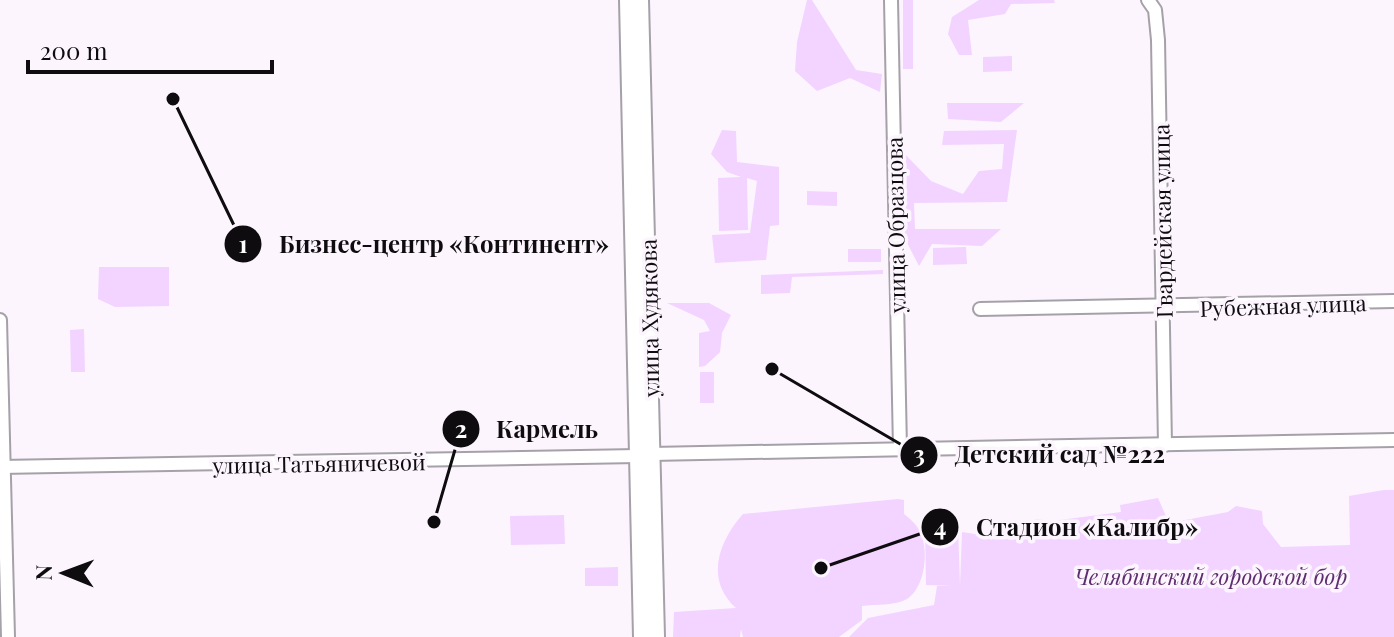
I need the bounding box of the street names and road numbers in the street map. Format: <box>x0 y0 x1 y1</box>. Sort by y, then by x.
street label: Гвардейская улица <box>1145 124 1179 318</box>
street label: улица Образцова <box>878 137 912 314</box>
street label: улица Худякова <box>633 239 665 398</box>
street label: Рубежная улица <box>1199 287 1367 323</box>
street label: улица Татьяничевой <box>211 446 426 480</box>

